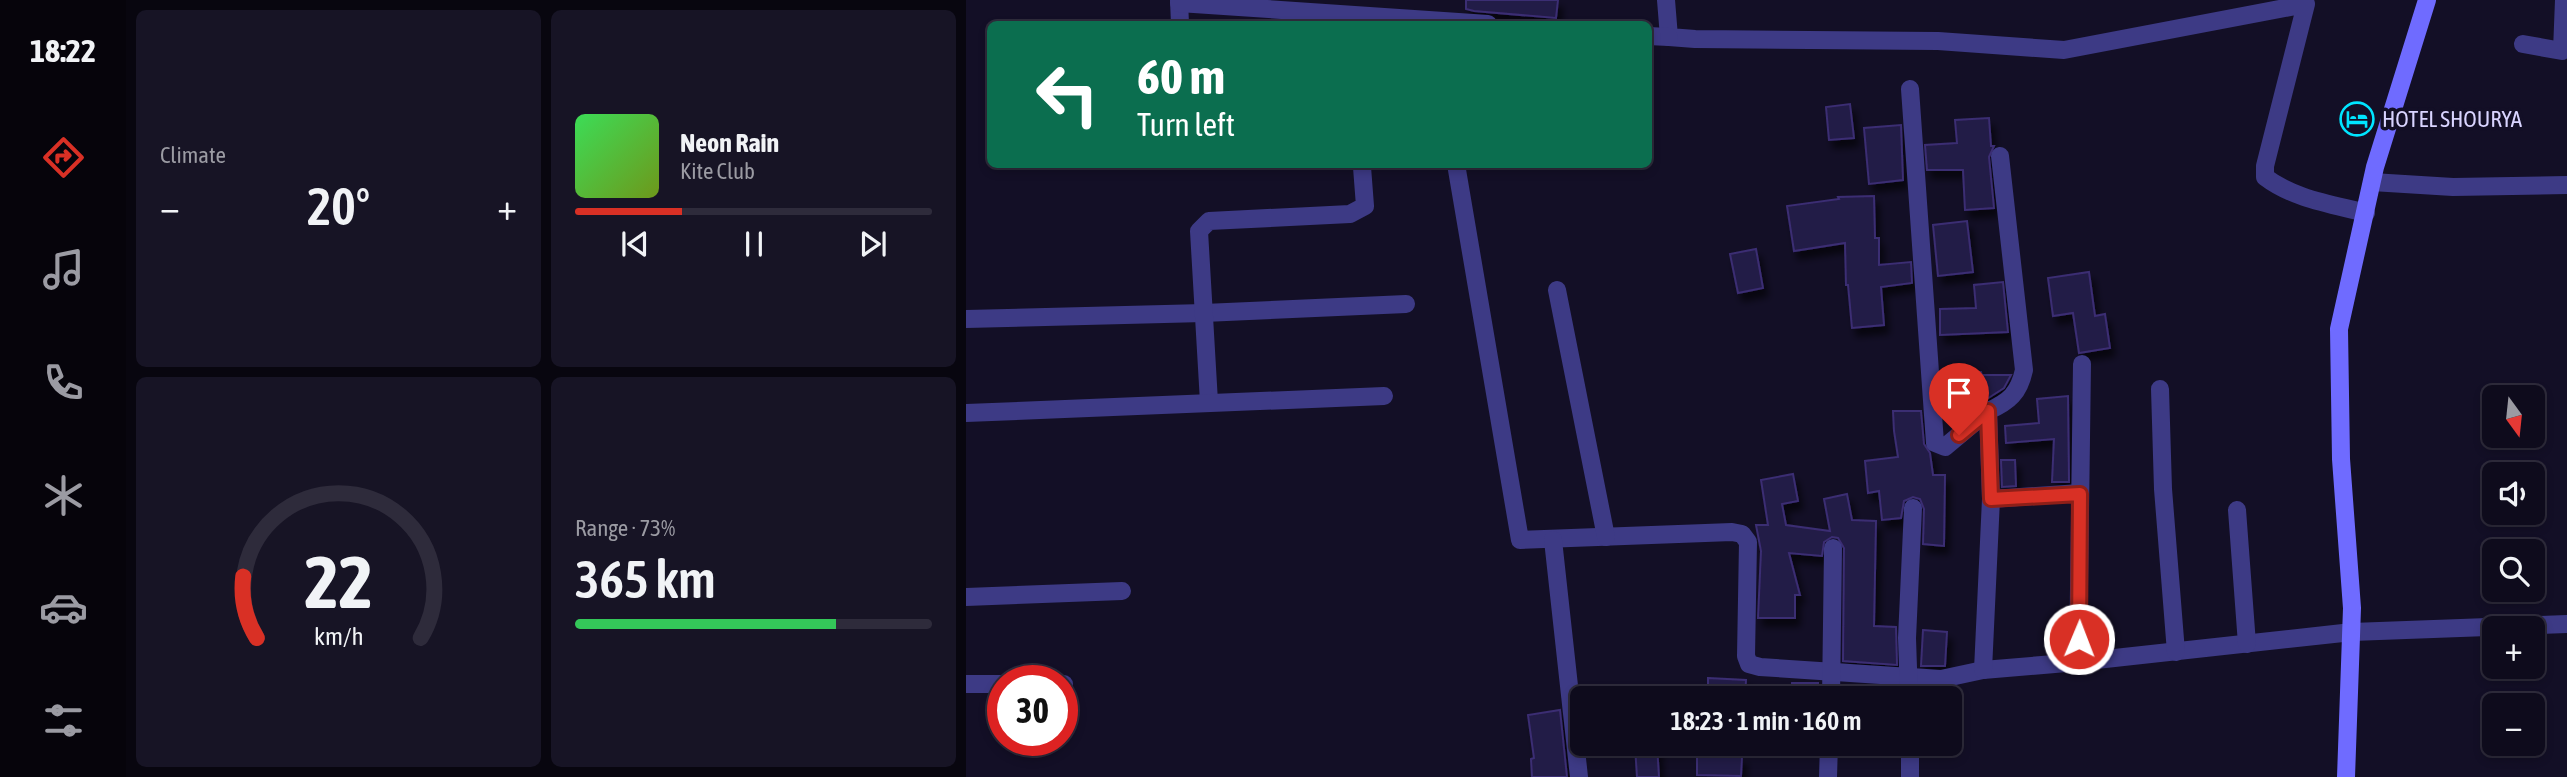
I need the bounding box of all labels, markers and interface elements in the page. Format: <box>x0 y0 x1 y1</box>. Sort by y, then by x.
text: 18:22 <box>30 32 96 69</box>
text: 60 m <box>1137 48 1225 104</box>
icon: left <box>1022 49 1113 140</box>
hotel icon: HOTEL SHOURYA <box>2338 100 2376 138</box>
text: Turn left <box>1137 106 1235 143</box>
place label: HOTEL SHOURYA <box>2382 106 2523 132</box>
text: Neon Rain <box>680 128 779 158</box>
icon: directions <box>39 133 88 182</box>
text: Climate <box>160 142 226 168</box>
text: Kite Club <box>680 158 755 184</box>
text: 20° <box>307 176 370 236</box>
text: − <box>160 185 180 228</box>
text: + <box>497 185 517 228</box>
icon: previous <box>616 225 654 263</box>
icon: pause <box>735 225 773 263</box>
icon: next <box>854 225 892 263</box>
icon: music <box>39 245 88 294</box>
icon: phone <box>39 358 88 407</box>
pin <box>1929 363 1989 435</box>
icon: arrive <box>1940 374 1978 412</box>
north arrow <box>2482 385 2544 448</box>
map controls <box>2482 385 2545 756</box>
button: sound <box>2482 462 2545 525</box>
icon: climate <box>39 471 88 520</box>
text: Range · 73% <box>575 515 675 541</box>
button: search <box>2482 539 2545 602</box>
text: 22 <box>304 540 373 623</box>
text: 365 km <box>575 549 716 609</box>
icon: car <box>39 583 88 632</box>
position arrow <box>2042 602 2116 676</box>
button: + <box>2482 616 2545 679</box>
text: km/h <box>314 622 363 650</box>
speed limit sign: 30 <box>987 665 1078 756</box>
button: − <box>2482 693 2545 756</box>
icon: filters <box>39 696 88 745</box>
text: 18:23 · 1 min · 160 m <box>1671 706 1861 736</box>

